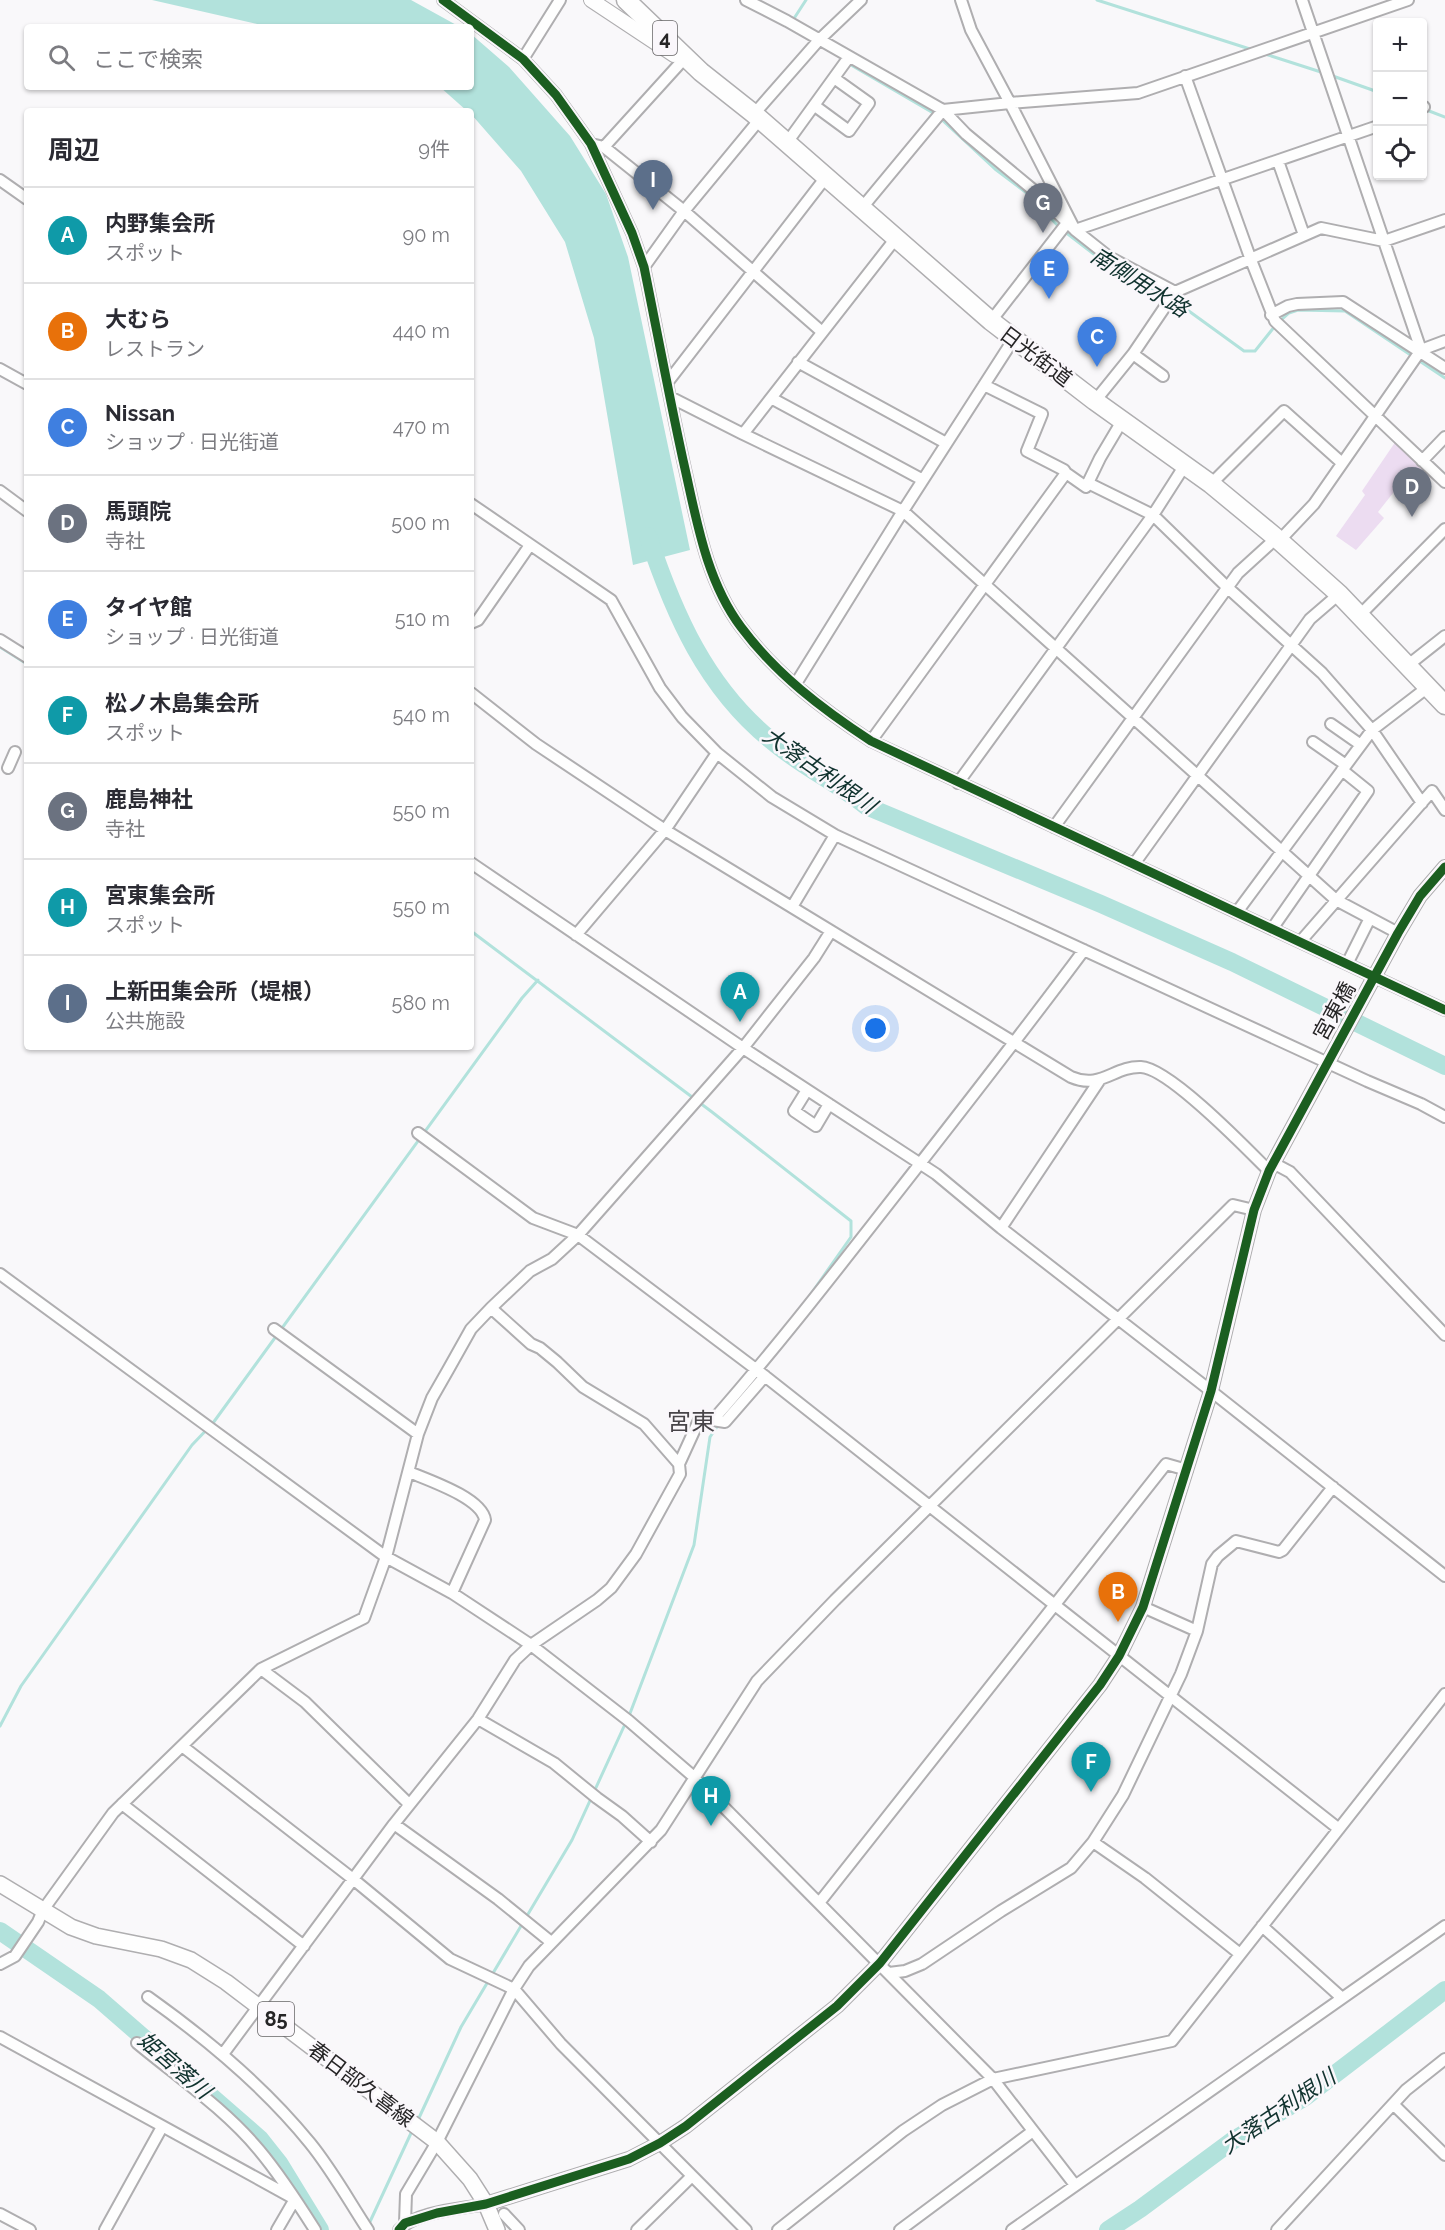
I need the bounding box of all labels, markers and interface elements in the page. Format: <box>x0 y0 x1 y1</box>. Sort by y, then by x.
map controls <box>1373 18 1427 180</box>
button: + <box>1373 18 1427 72</box>
road number: 4 <box>653 21 677 55</box>
search box <box>24 24 474 90</box>
icon: search <box>45 41 78 74</box>
text: ここで検索 <box>93 46 203 72</box>
button: − <box>1373 72 1427 126</box>
button: locate <box>1373 126 1427 180</box>
text: 周辺 <box>48 135 100 165</box>
text: 9件 <box>418 137 450 161</box>
pin: I <box>634 160 672 210</box>
pin: G <box>1024 184 1062 233</box>
text: 内野集会所 <box>105 210 215 236</box>
text: A <box>61 223 74 247</box>
text: 90 m <box>403 223 450 247</box>
text: スポット <box>105 241 185 265</box>
water label: 南側用水路 <box>1086 242 1195 323</box>
pin: E <box>1030 250 1068 299</box>
text: 大むら <box>105 306 171 332</box>
pin: C <box>1078 318 1116 367</box>
text: B <box>61 319 74 343</box>
text: 440 m <box>392 319 450 343</box>
street label: 日光街道 <box>995 321 1077 391</box>
text: レストラン <box>105 337 205 361</box>
text: Nissan <box>105 400 175 426</box>
text: C <box>61 415 74 439</box>
text: 470 m <box>393 415 450 439</box>
text: ショップ · 日光街道 <box>105 430 279 454</box>
pin: D <box>1392 468 1432 517</box>
text: 馬頭院 <box>105 498 171 524</box>
text: D <box>60 511 75 535</box>
text: 500 m <box>391 511 450 535</box>
text: 寺社 <box>105 529 145 553</box>
text: タイヤ館 <box>105 594 192 620</box>
text: E <box>61 607 74 631</box>
text: 510 m <box>395 607 450 631</box>
text: ショップ · 日光街道 <box>105 625 279 649</box>
text: 松ノ木島集会所 <box>105 690 259 716</box>
text: F <box>62 703 73 727</box>
text: 540 m <box>392 703 450 727</box>
text: スポット <box>105 721 185 745</box>
water label: 大落古利根川 <box>758 721 883 820</box>
text: 鹿島神社 <box>105 786 193 812</box>
text: G <box>60 799 75 823</box>
text: 550 m <box>392 799 450 823</box>
text: 寺社 <box>105 817 145 841</box>
text: 宮東集会所 <box>105 882 215 908</box>
text: H <box>60 895 75 919</box>
text: 550 m <box>392 895 450 919</box>
text: スポット <box>105 913 185 937</box>
pin: A <box>720 972 760 1022</box>
street label: 宮東橋 <box>1308 977 1360 1045</box>
text: 上新田集会所（堤根） <box>105 978 325 1004</box>
text: I <box>65 991 70 1015</box>
text: 580 m <box>392 991 450 1015</box>
text: 公共施設 <box>105 1009 185 1033</box>
your location <box>861 1014 890 1043</box>
district label: 宮東 <box>667 1407 715 1436</box>
pin: B <box>1098 1572 1138 1622</box>
pin: F <box>1072 1742 1110 1792</box>
pin: H <box>692 1776 730 1826</box>
road number: 85 <box>258 2002 294 2036</box>
water label: 姫宮落川 <box>133 2026 218 2105</box>
street label: 春日部久喜線 <box>303 2036 419 2132</box>
water label: 大落古利根川 <box>1216 2062 1342 2159</box>

